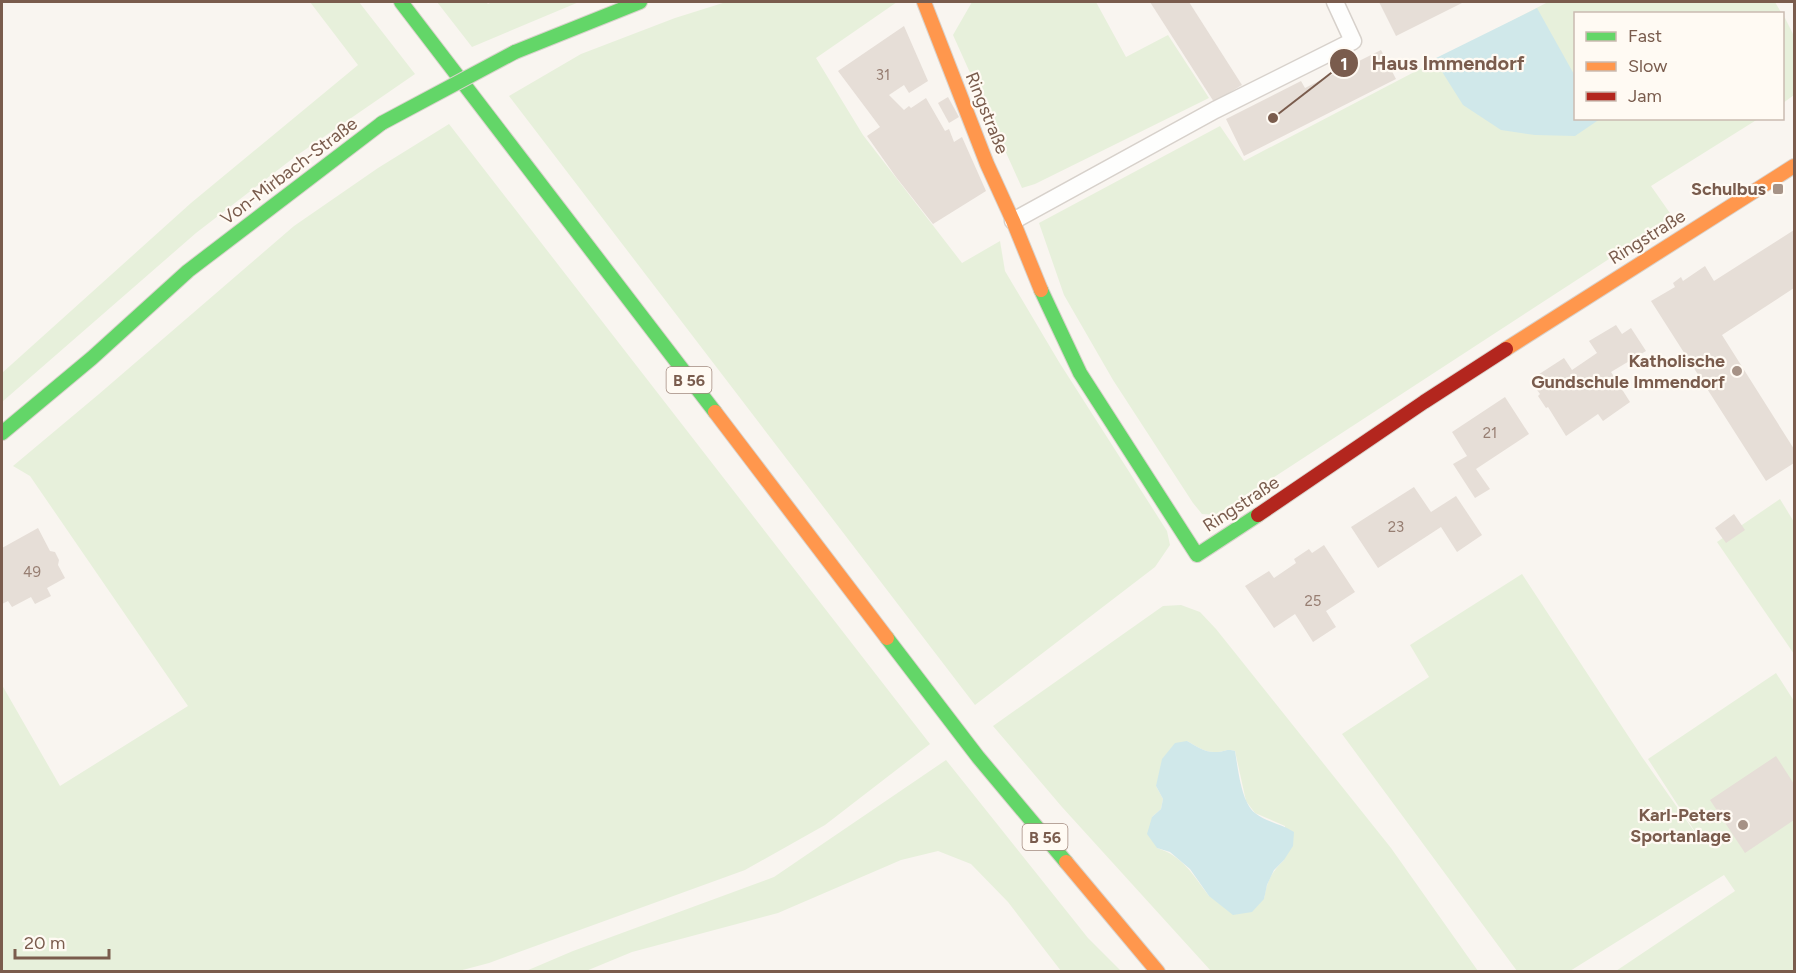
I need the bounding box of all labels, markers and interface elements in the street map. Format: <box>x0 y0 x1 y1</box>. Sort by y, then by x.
legend <box>1574 12 1784 120</box>
text: Fast <box>1628 25 1662 47</box>
callout: Haus Immendorf <box>1329 44 1536 82</box>
text: Haus Immendorf <box>1371 51 1525 75</box>
text: 1 <box>1340 53 1348 75</box>
text: Slow <box>1628 55 1667 77</box>
house number: 31 <box>876 66 890 84</box>
street label: Ringstraße <box>961 69 1013 157</box>
text: Jam <box>1628 85 1662 107</box>
street label: Von-Mirbach-Straße <box>216 112 362 230</box>
place label: Schulbus <box>1691 178 1767 200</box>
marker: Schulbus <box>1771 182 1785 196</box>
street label: Ringstraße <box>1604 205 1690 269</box>
place label: Katholische Gundschule Immendorf <box>1531 350 1726 393</box>
marker: Katholische Gundschule Immendorf <box>1730 364 1744 378</box>
road number: B 56 <box>666 367 712 393</box>
house number: 21 <box>1483 424 1497 442</box>
street label: Ringstraße <box>1199 471 1283 537</box>
house number: 23 <box>1388 518 1404 536</box>
house number: 49 <box>23 563 41 581</box>
house number: 25 <box>1304 592 1322 610</box>
place label: Karl-Peters Sportanlage <box>1630 804 1732 847</box>
marker: Karl-Peters Sportanlage <box>1736 818 1750 832</box>
road number: B 56 <box>1022 824 1068 850</box>
scale bar <box>15 922 110 960</box>
text: 20 m <box>24 932 65 954</box>

